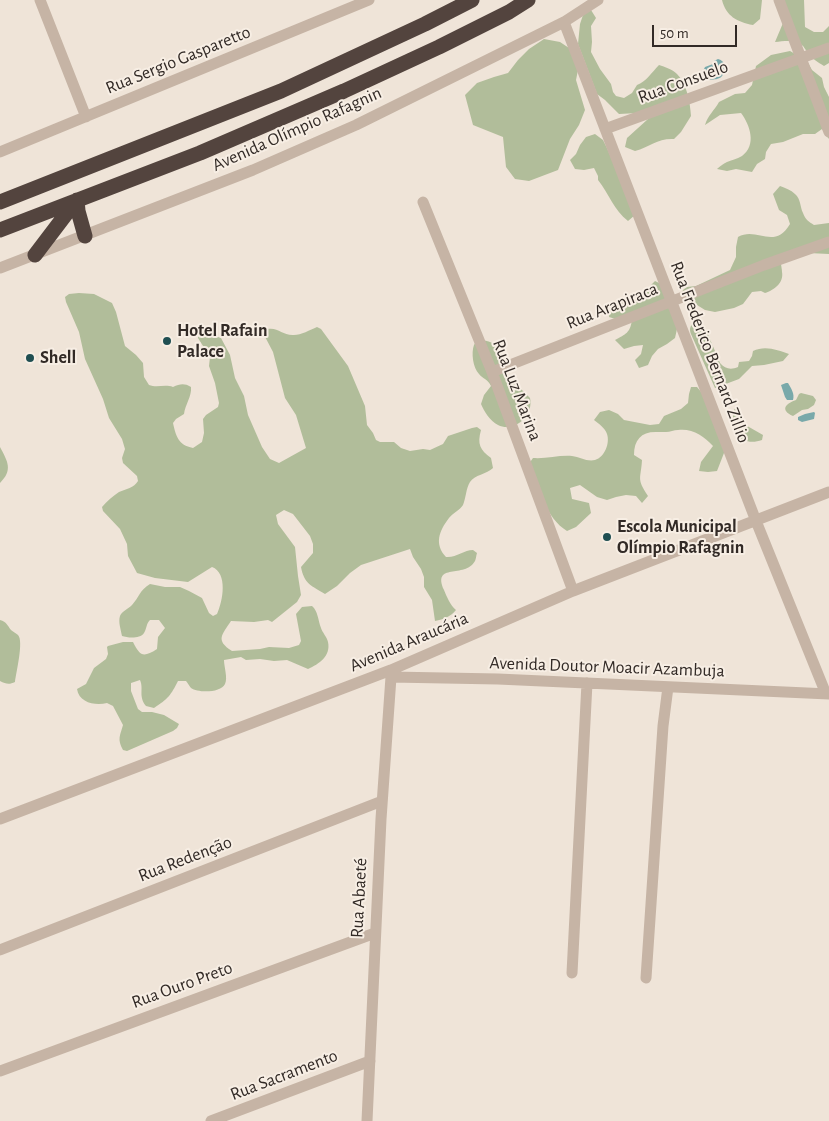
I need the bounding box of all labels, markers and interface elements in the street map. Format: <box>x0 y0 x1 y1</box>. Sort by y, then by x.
scale bar <box>654 15 739 47</box>
street label: Rua Sergio Gasparetto <box>102 21 254 99</box>
text: 50 m <box>660 26 689 41</box>
street label: Rua Consuelo <box>635 56 731 108</box>
street label: Avenida Olímpio Rafagnin <box>209 82 385 176</box>
street label: Rua Frederico Bernard Zillio <box>665 258 755 446</box>
street label: Rua Arapiraca <box>563 278 661 334</box>
place label: Hotel Rafain Palace <box>177 320 267 362</box>
marker: Hotel Rafain Palace <box>161 335 173 347</box>
street label: Rua Luz Marina <box>488 336 546 444</box>
place label: Shell <box>40 347 76 369</box>
marker: Shell <box>24 352 36 364</box>
place label: Escola Municipal Olímpio Rafagnin <box>617 516 744 558</box>
marker: Escola Municipal Olímpio Rafagnin <box>601 531 613 543</box>
street label: Avenida Araucária <box>346 607 472 677</box>
street label: Avenida Doutor Moacir Azambuja <box>489 652 725 682</box>
street label: Rua Redenção <box>135 831 235 887</box>
street label: Rua Abaeté <box>346 857 372 939</box>
street label: Rua Ouro Preto <box>129 957 235 1013</box>
street label: Rua Sacramento <box>227 1045 341 1105</box>

